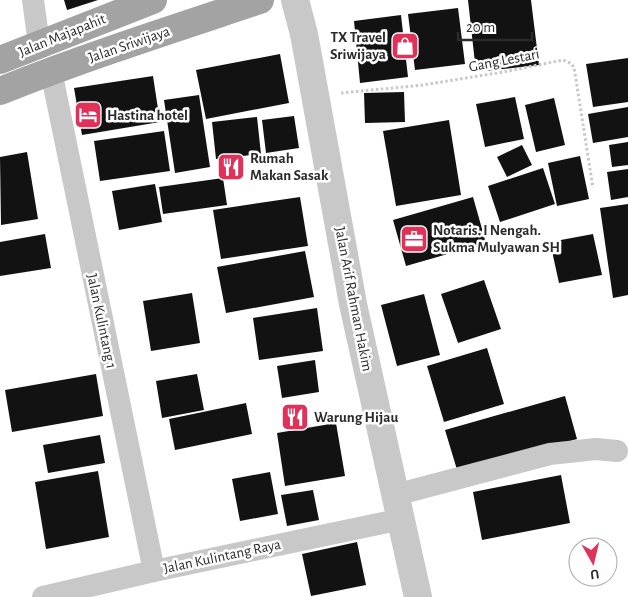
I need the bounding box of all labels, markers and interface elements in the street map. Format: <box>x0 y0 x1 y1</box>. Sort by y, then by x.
scale bar <box>458 10 532 42</box>
street label: Jalan Majapahit <box>17 11 108 60</box>
text: 20 m <box>466 20 495 35</box>
street label: Jalan Sriwijaya <box>87 24 172 65</box>
place label: TX Travel Sriwijaya <box>330 30 386 62</box>
shop icon: TX Travel Sriwijaya <box>390 31 420 61</box>
street label: Gang Lestari <box>467 46 541 75</box>
hotel icon: Hastina hotel <box>73 100 103 130</box>
place label: Hastina hotel <box>107 108 188 123</box>
place label: Rumah Makan Sasak <box>250 151 329 183</box>
restaurant icon: Rumah Makan Sasak <box>216 152 246 182</box>
place label: Notaris. I Nengah. Sukma Mulyawan SH <box>433 223 560 255</box>
office icon: Notaris. I Nengah. Sukma Mulyawan SH <box>399 224 429 254</box>
street label: Jalan Arif Rahman Hakim <box>332 226 375 373</box>
street label: Jalan Kulintang 1 <box>84 272 119 370</box>
restaurant icon: Warung Hijau <box>280 402 310 432</box>
place label: Warung Hijau <box>314 410 398 425</box>
street label: Jalan Kulintang Raya <box>162 537 282 576</box>
north arrow <box>568 537 618 587</box>
text: U <box>589 566 600 581</box>

